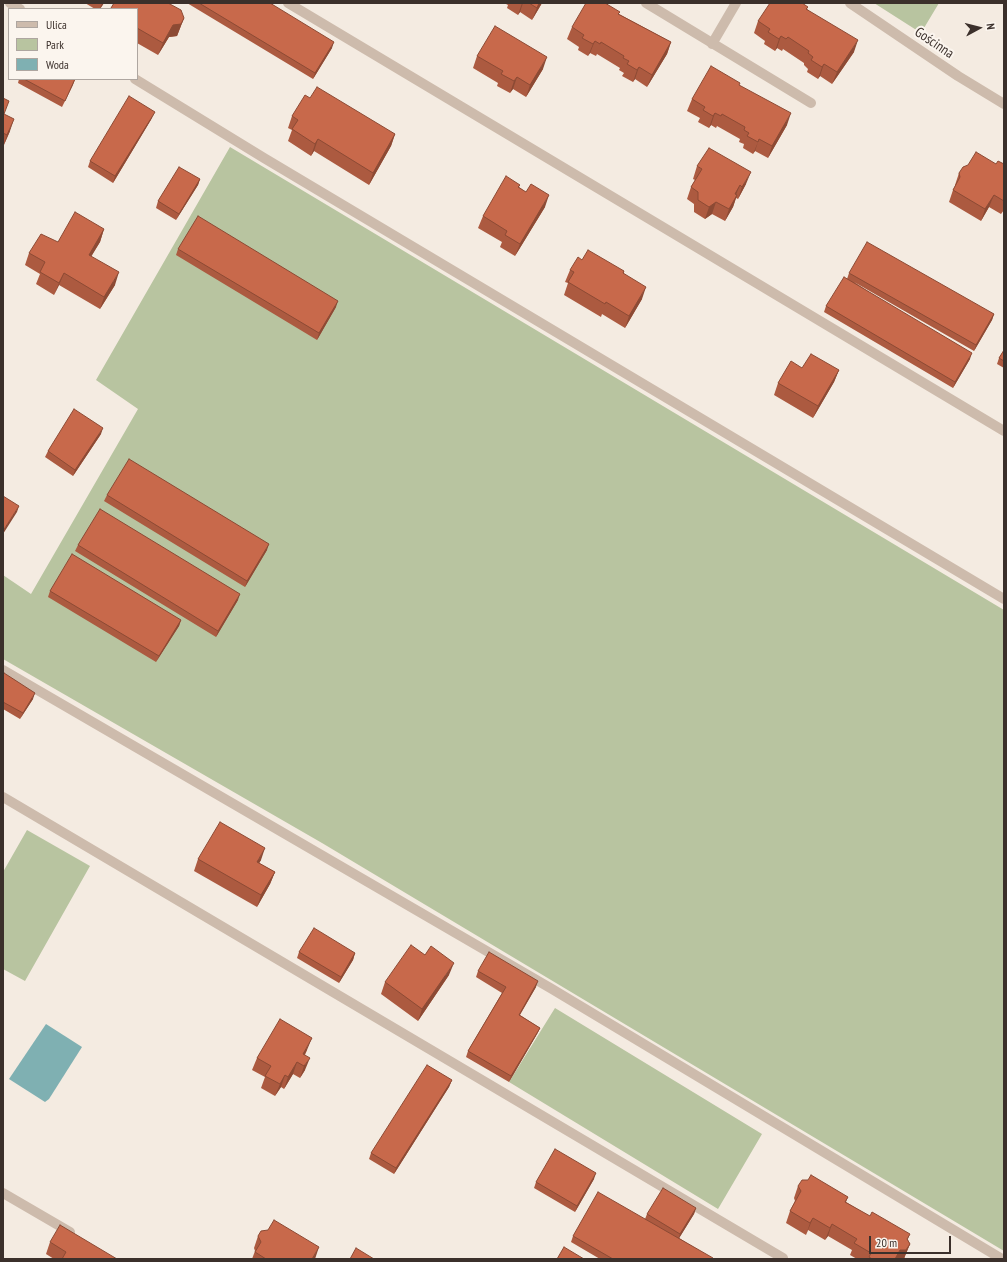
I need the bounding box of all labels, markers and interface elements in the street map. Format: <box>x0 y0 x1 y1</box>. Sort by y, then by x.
legend <box>8 8 138 80</box>
north arrow <box>959 8 999 48</box>
text: Ulica <box>46 17 67 32</box>
text: N <box>984 23 998 30</box>
street label: Gościnna <box>911 24 957 62</box>
text: Park <box>46 37 64 52</box>
text: Woda <box>46 57 69 72</box>
scale bar <box>871 1228 953 1254</box>
text: 20 m <box>876 1235 897 1250</box>

